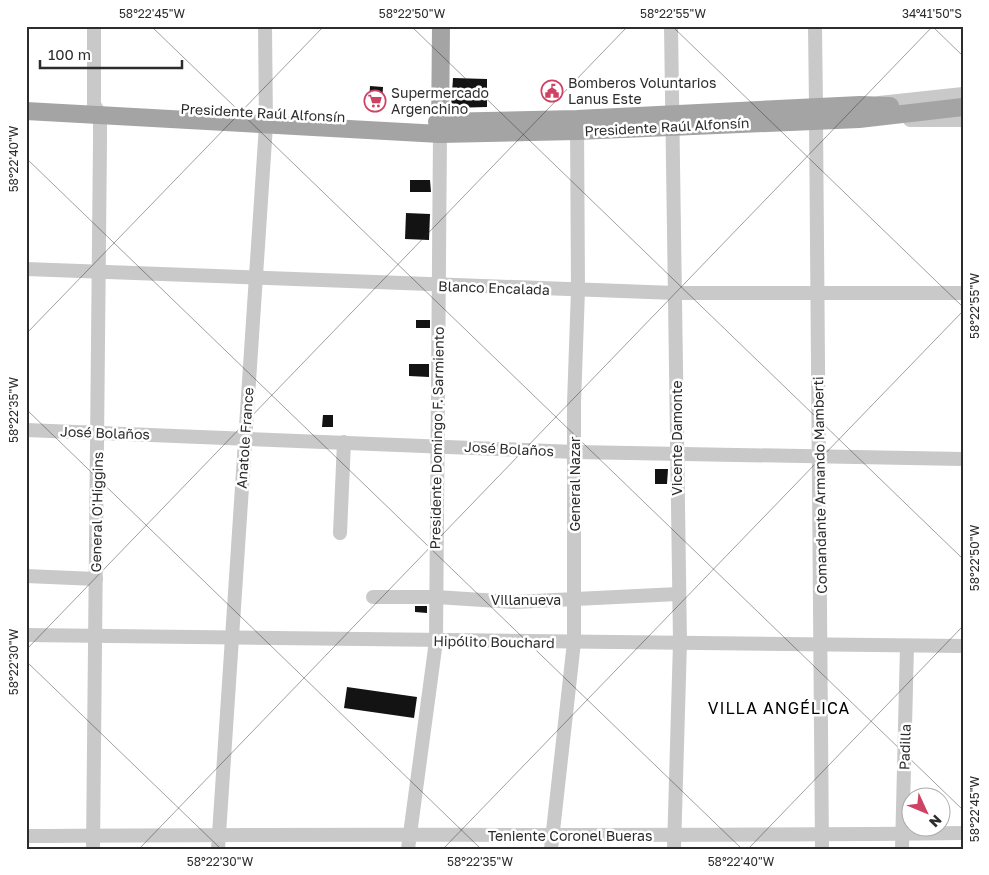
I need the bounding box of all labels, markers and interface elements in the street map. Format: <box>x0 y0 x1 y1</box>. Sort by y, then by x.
text: 58°22'45"W <box>119 6 186 21</box>
text: 58°22'50"W <box>379 6 446 21</box>
text: 58°22'55"W <box>640 6 706 21</box>
text: 34°41'50"S <box>902 6 962 21</box>
scale bar <box>40 38 182 70</box>
text: 100 m <box>48 45 91 63</box>
place label: Bomberos Voluntarios Lanus Este <box>568 74 716 107</box>
public building icon: Bomberos Voluntarios Lanus Este <box>540 79 564 103</box>
place label: Supermercado Argenchino <box>391 84 489 117</box>
supermarket icon: Supermercado Argenchino <box>363 89 387 113</box>
street label: Presidente Raúl Alfonsín <box>180 100 346 125</box>
street label: Presidente Raúl Alfonsín <box>584 114 750 139</box>
text: 58°22'40"W <box>6 125 21 192</box>
text: 58°22'55"W <box>967 273 982 339</box>
street label: Blanco Encalada <box>438 277 550 298</box>
street label: Presidente Domingo F. Sarmiento <box>426 326 447 550</box>
street label: Comandante Armando Mamberti <box>809 376 830 594</box>
text: 58°22'35"W <box>6 377 21 443</box>
street label: Vicente Damonte <box>668 380 685 496</box>
street label: Anatole France <box>232 387 257 489</box>
street label: José Bolaños <box>60 422 150 443</box>
street label: General Nazar <box>566 436 583 532</box>
street label: José Bolaños <box>464 438 554 459</box>
street label: General O'Higgins <box>87 451 106 573</box>
text: 58°22'50"W <box>967 524 982 591</box>
street label: Villanueva <box>491 591 561 608</box>
text: 58°22'30"W <box>6 628 21 695</box>
street label: Hipólito Bouchard <box>433 632 555 651</box>
district label: VILLA ANGÉLICA <box>708 698 850 718</box>
street label: Padilla <box>895 724 914 770</box>
text: 58°22'45"W <box>967 775 982 842</box>
north arrow <box>902 788 952 838</box>
text: N <box>926 812 946 831</box>
street label: Teniente Coronel Bueras <box>488 827 652 844</box>
text: 58°22'30"W <box>187 854 254 869</box>
text: 58°22'35"W <box>447 854 513 869</box>
text: 58°22'40"W <box>708 854 775 869</box>

